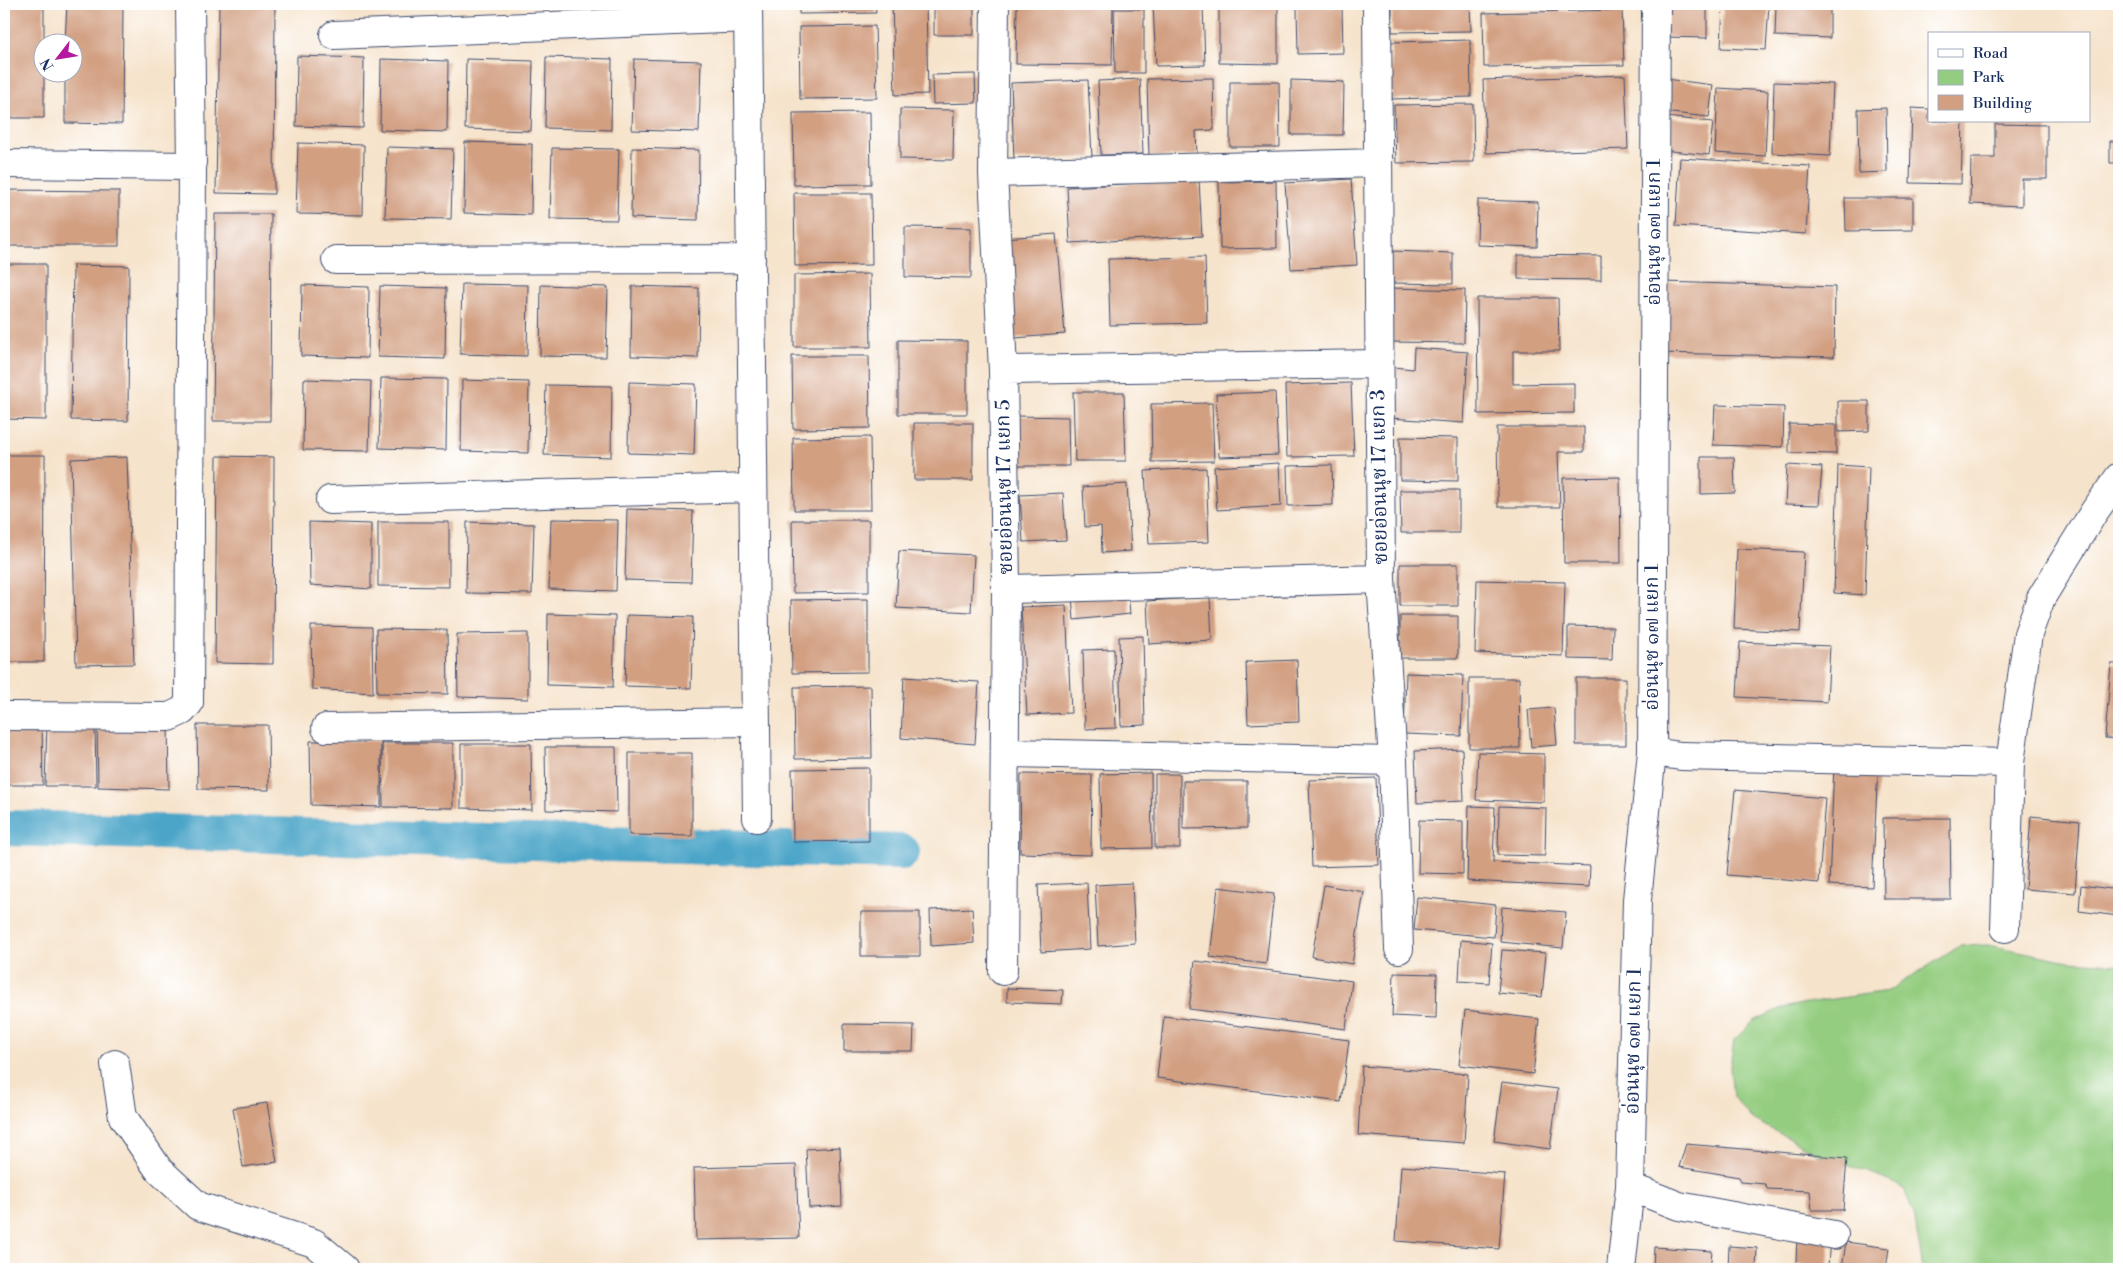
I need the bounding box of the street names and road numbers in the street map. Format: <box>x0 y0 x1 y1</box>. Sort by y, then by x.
street label: อ่อนนุช ๑๗ แยก 1 <box>1642 158 1667 305</box>
street label: ซอยอ่อนนุช 17 แยก 3 <box>1366 389 1394 565</box>
street label: ซอยอ่อนนุช 17 แยก 5 <box>991 399 1019 575</box>
street label: อ่อนนุช ๑๗ แยก 1 <box>1640 563 1665 710</box>
street label: อ่อนนุช ๑๗ แยก 1 <box>1620 967 1648 1115</box>

